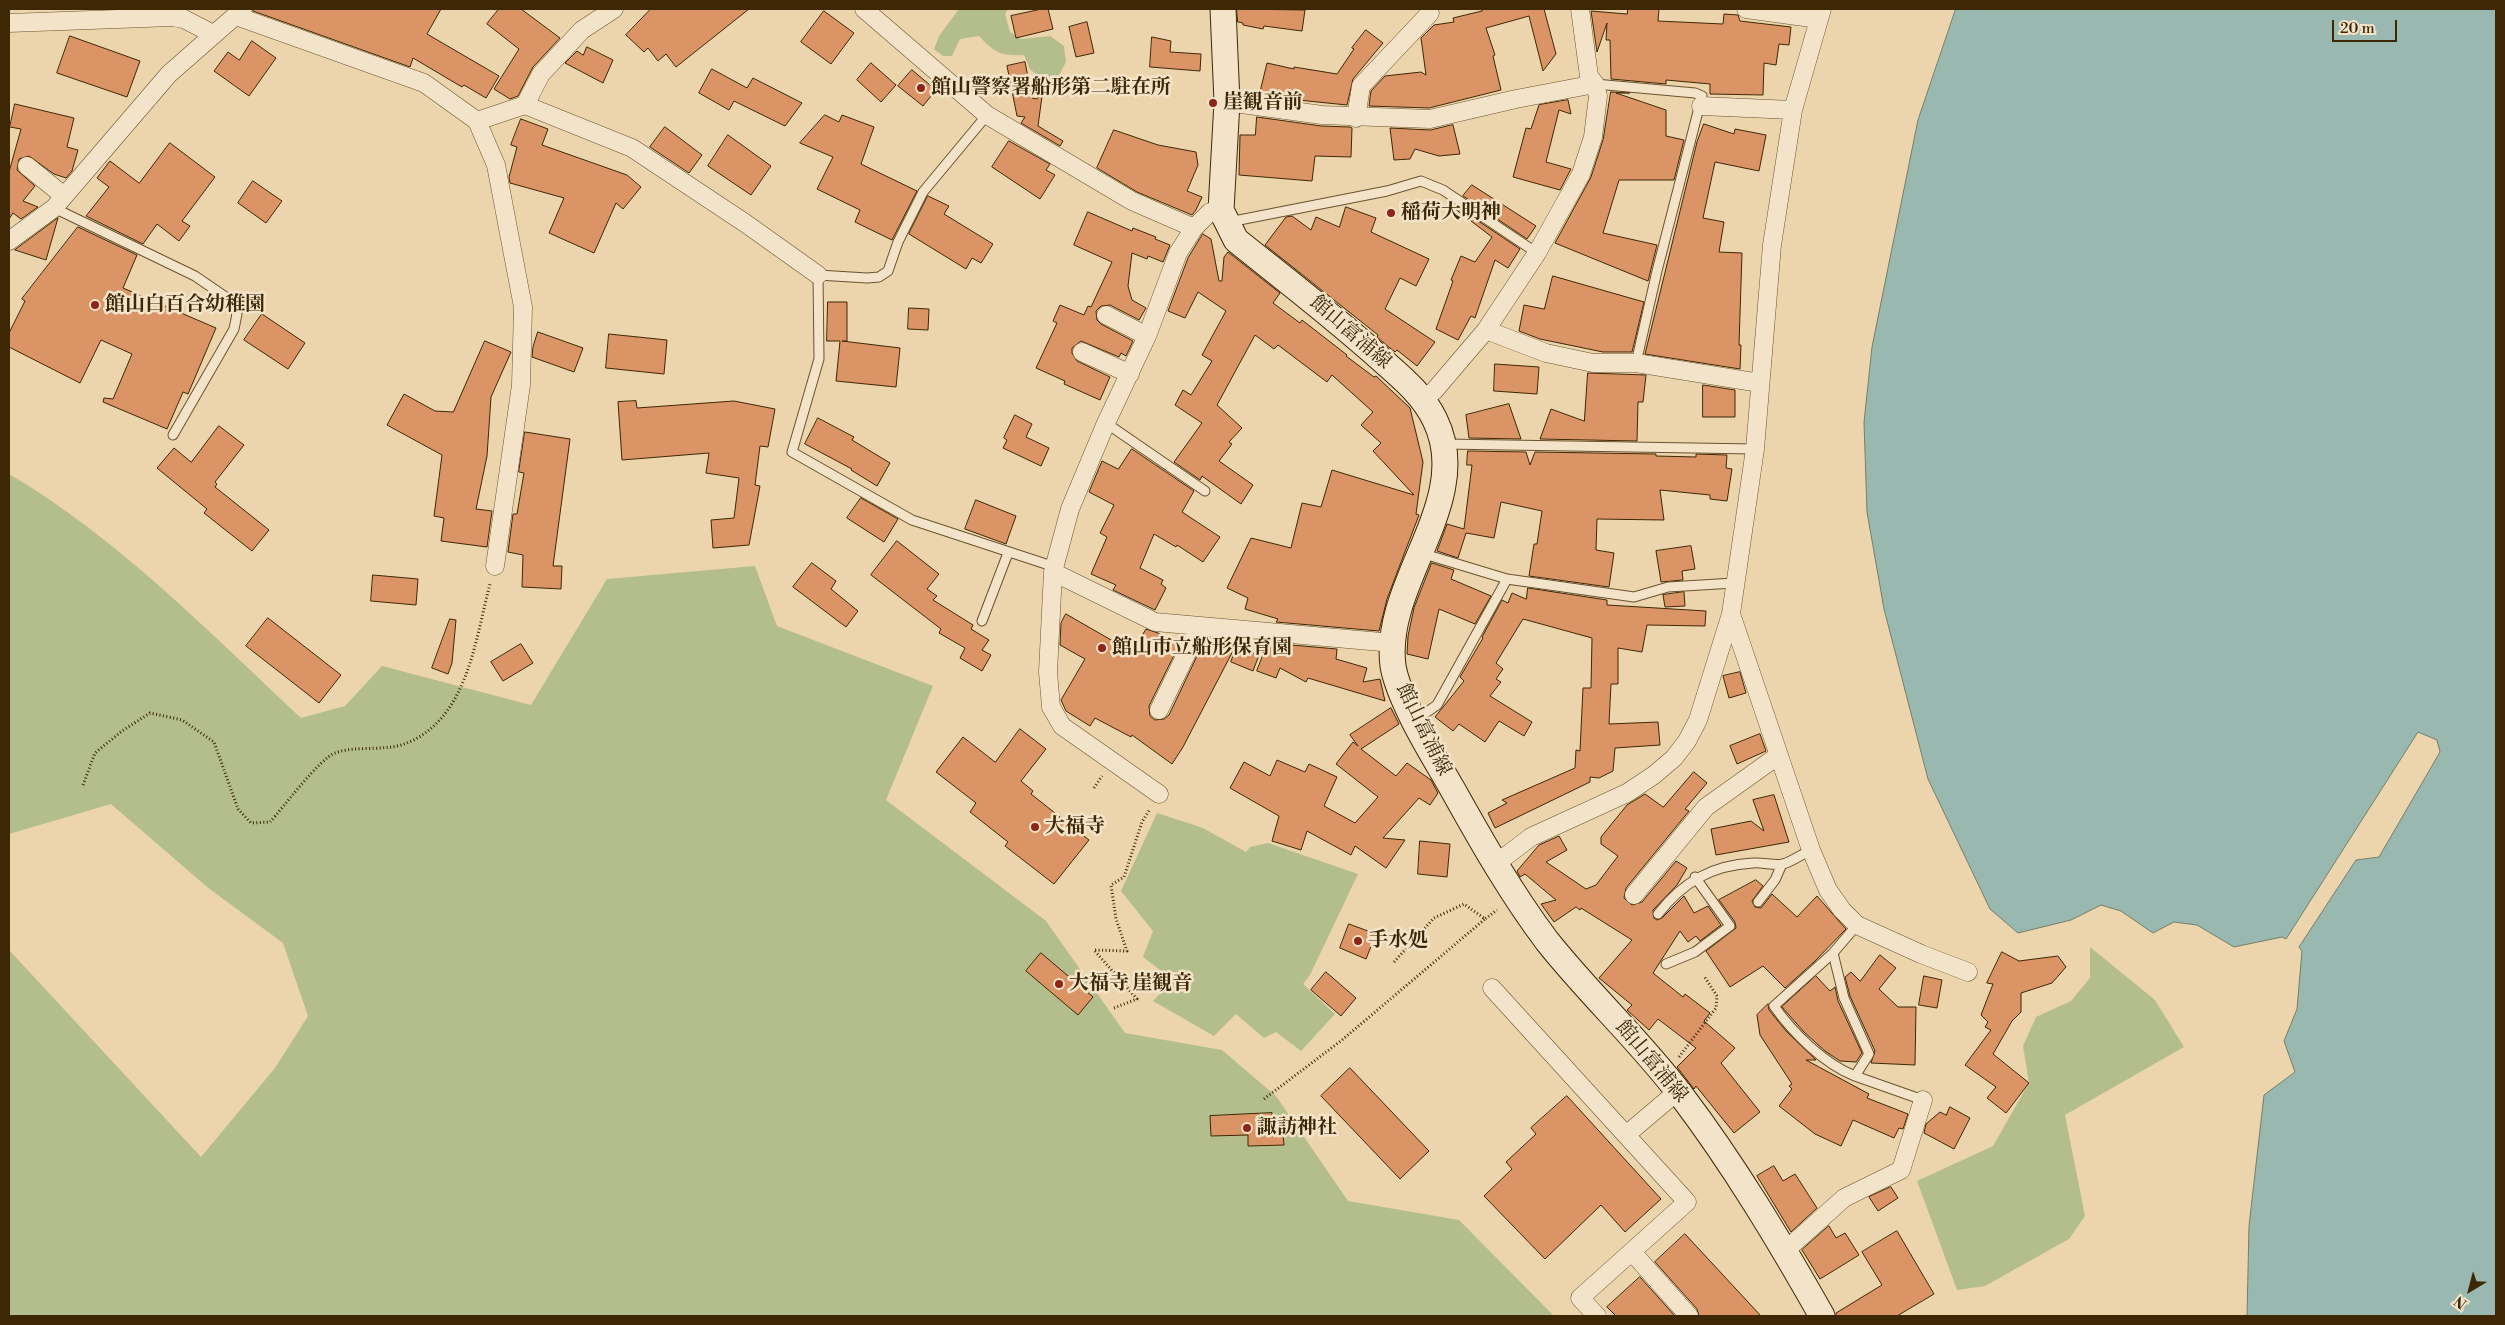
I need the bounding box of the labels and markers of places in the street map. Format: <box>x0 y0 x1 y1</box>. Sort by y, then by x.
place label: 館山警察署船形第二駐在所 <box>931 76 1171 100</box>
marker: 館山警察署船形第二駐在所 <box>915 82 927 94</box>
place label: 崖観音前 <box>1223 91 1303 115</box>
marker: 崖観音前 <box>1207 97 1219 109</box>
place label: 稲荷大明神 <box>1401 201 1501 225</box>
marker: 稲荷大明神 <box>1385 207 1397 219</box>
place label: 館山白百合幼稚園 <box>105 293 265 317</box>
marker: 館山白百合幼稚園 <box>89 299 101 311</box>
place label: 館山市立船形保育園 <box>1112 636 1292 660</box>
marker: 館山市立船形保育園 <box>1096 642 1108 654</box>
place label: 大福寺 <box>1045 815 1105 839</box>
marker: 大福寺 <box>1029 821 1041 833</box>
place label: 手水処 <box>1368 929 1428 953</box>
marker: 手水処 <box>1352 935 1364 947</box>
place label: 大福寺 崖観音 <box>1069 972 1192 996</box>
marker: 大福寺 崖観音 <box>1053 978 1065 990</box>
place label: 諏訪神社 <box>1257 1116 1337 1140</box>
marker: 諏訪神社 <box>1241 1122 1253 1134</box>

